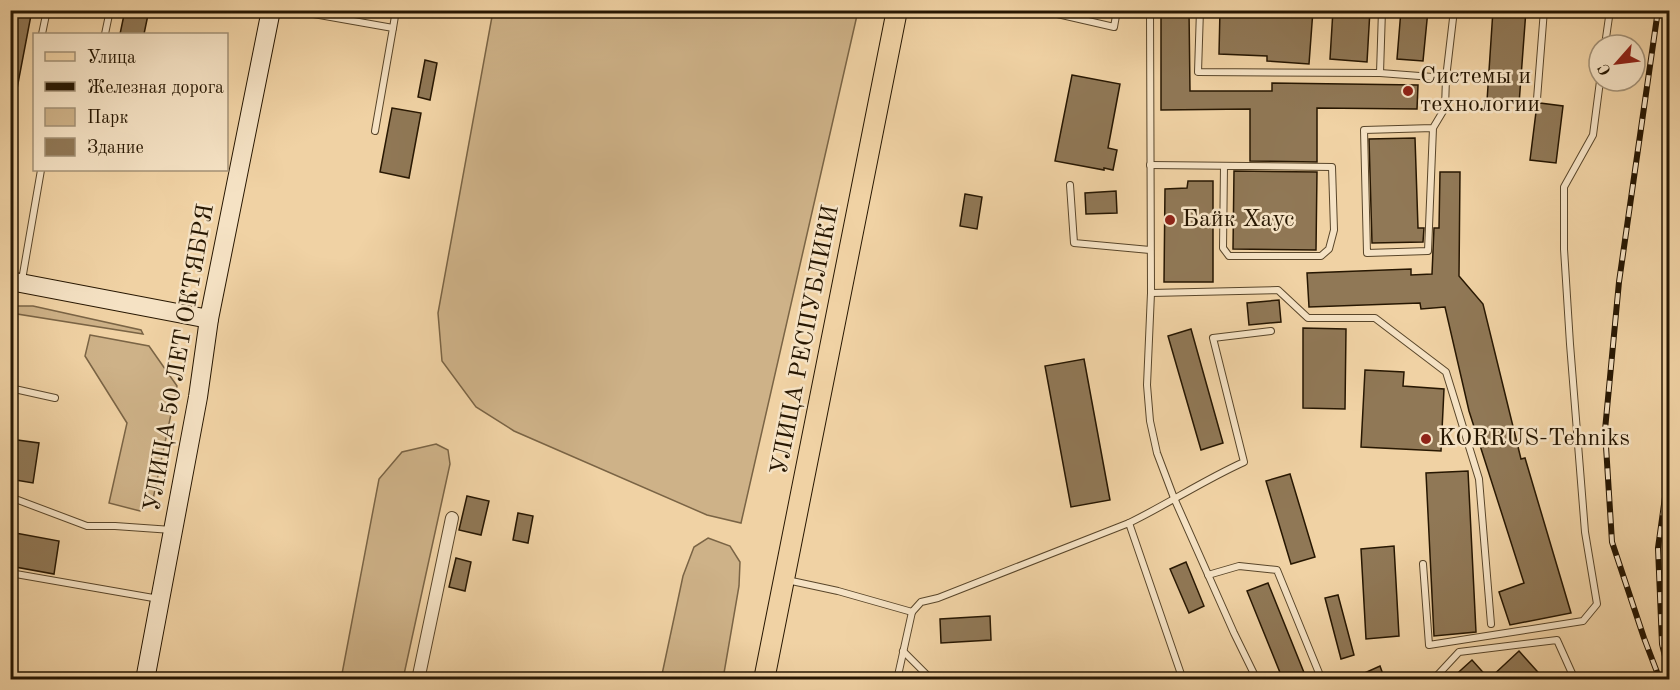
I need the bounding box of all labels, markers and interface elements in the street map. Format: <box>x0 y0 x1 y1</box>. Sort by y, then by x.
legend <box>33 33 228 171</box>
north arrow <box>1587 33 1647 93</box>
text: Улица <box>87 49 136 67</box>
text: С <box>1596 61 1615 78</box>
place label: Системы и технологии <box>1420 65 1540 117</box>
text: Железная дорога <box>87 79 224 97</box>
marker: Системы и технологии <box>1401 84 1415 98</box>
text: Парк <box>87 109 128 127</box>
text: Здание <box>87 139 144 157</box>
street label: УЛИЦА 50 ЛЕТ ОКТЯБРЯ <box>141 202 219 514</box>
street label: УЛИЦА РЕСПУБЛИКИ <box>768 203 844 477</box>
place label: Байк Хаус <box>1182 208 1294 232</box>
marker: Байк Хаус <box>1163 213 1177 227</box>
place label: KORRUS-Tehniks <box>1438 427 1630 451</box>
marker: KORRUS-Tehniks <box>1419 432 1433 446</box>

